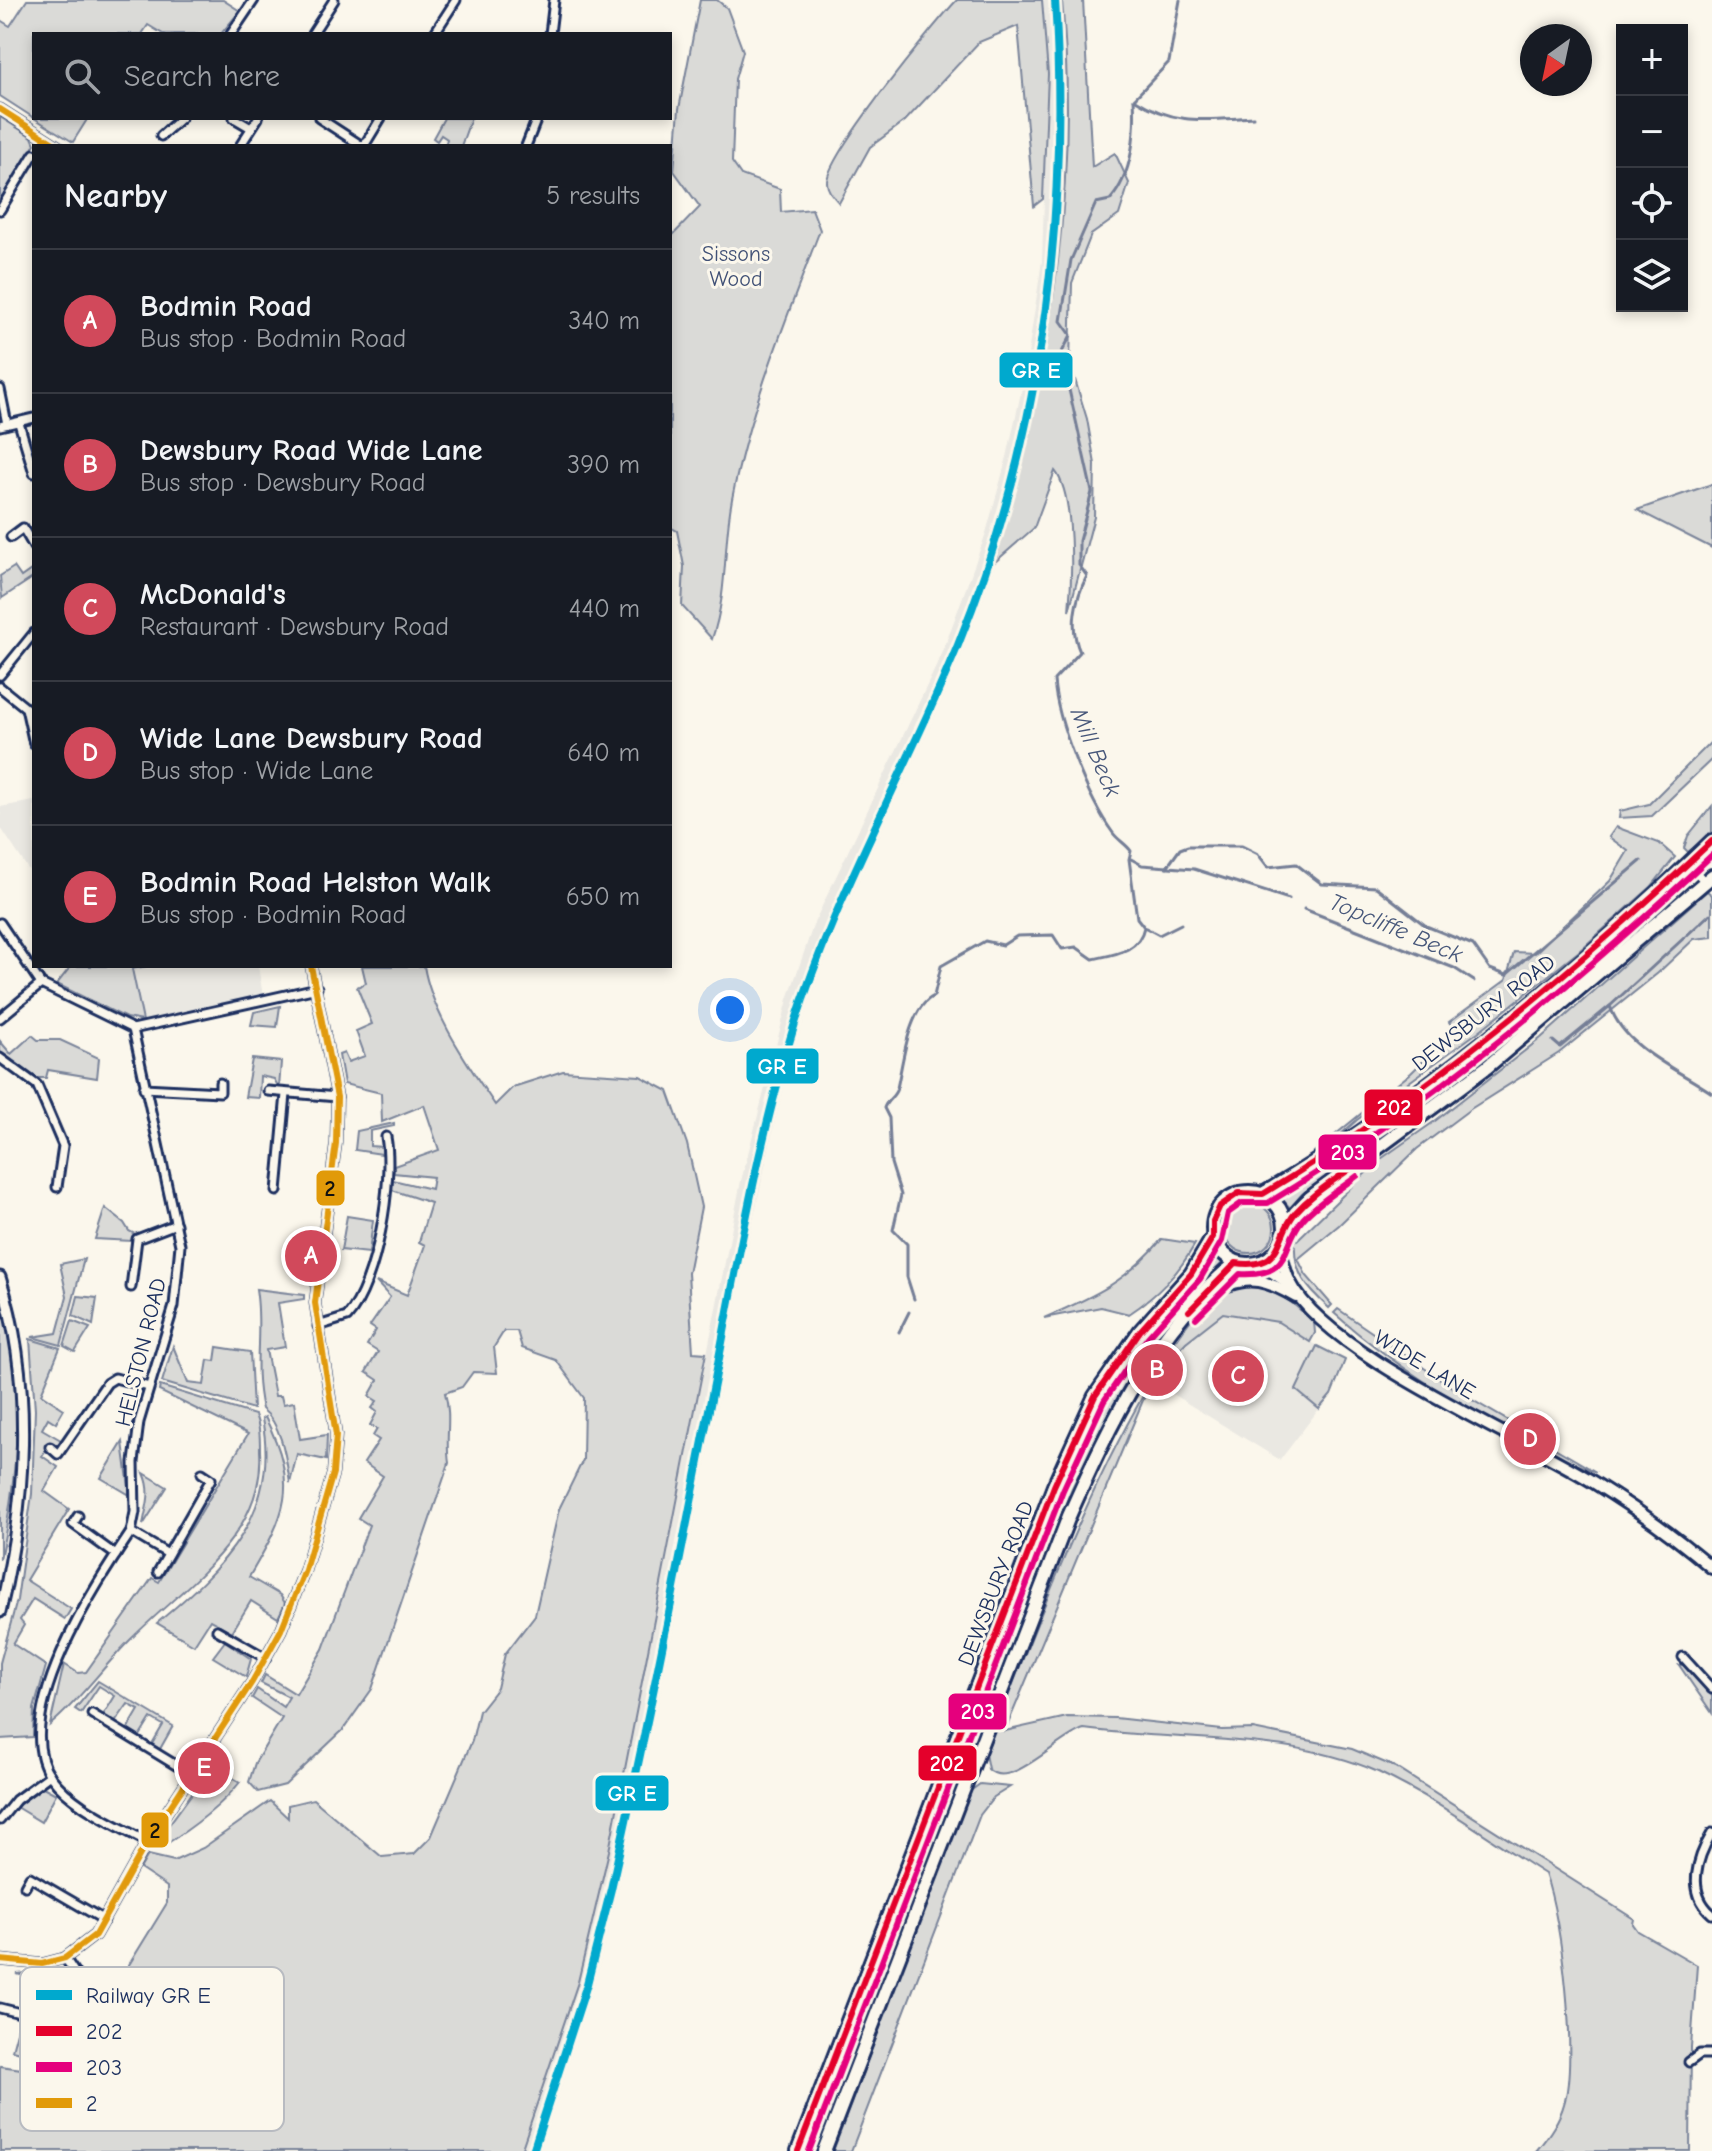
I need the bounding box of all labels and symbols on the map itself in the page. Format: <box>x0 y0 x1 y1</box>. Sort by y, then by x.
north arrow <box>1520 24 1592 96</box>
park label: Sissons Wood <box>702 241 770 292</box>
line badge: GR E <box>998 351 1074 389</box>
text: GR E <box>1011 358 1061 384</box>
water label: Mill Beck <box>1064 702 1127 801</box>
water label: Topcliffe Beck <box>1325 887 1467 969</box>
street label: DEWSBURY ROAD <box>1407 949 1560 1077</box>
your location <box>710 990 750 1030</box>
line badge: GR E <box>745 1047 820 1085</box>
text: GR E <box>757 1054 807 1080</box>
line badge: 202 <box>1363 1088 1424 1127</box>
text: 202 <box>1377 1095 1411 1121</box>
line badge: 203 <box>1317 1133 1378 1171</box>
text: 203 <box>1331 1140 1365 1166</box>
line badge: 2 <box>315 1169 346 1207</box>
text: 2 <box>325 1176 336 1202</box>
pin: A <box>285 1226 337 1286</box>
street label: HELSTON ROAD <box>110 1275 172 1429</box>
street label: WIDE LANE <box>1369 1324 1480 1405</box>
pin: B <box>1131 1340 1183 1400</box>
pin: C <box>1212 1346 1264 1406</box>
pin: D <box>1504 1409 1556 1469</box>
street label: DEWSBURY ROAD <box>953 1497 1039 1670</box>
line badge: 203 <box>947 1692 1008 1731</box>
text: 203 <box>961 1699 995 1725</box>
pin: E <box>178 1738 230 1798</box>
line badge: 202 <box>917 1744 978 1782</box>
text: 202 <box>930 1751 964 1777</box>
line badge: GR E <box>594 1774 670 1812</box>
text: GR E <box>607 1781 657 1807</box>
line badge: 2 <box>140 1811 170 1849</box>
text: 2 <box>150 1818 161 1844</box>
legend <box>20 1967 284 2131</box>
text: Railway GR E <box>86 1983 211 2009</box>
text: 202 <box>86 2019 122 2045</box>
text: 203 <box>86 2055 122 2081</box>
text: 2 <box>86 2091 98 2117</box>

